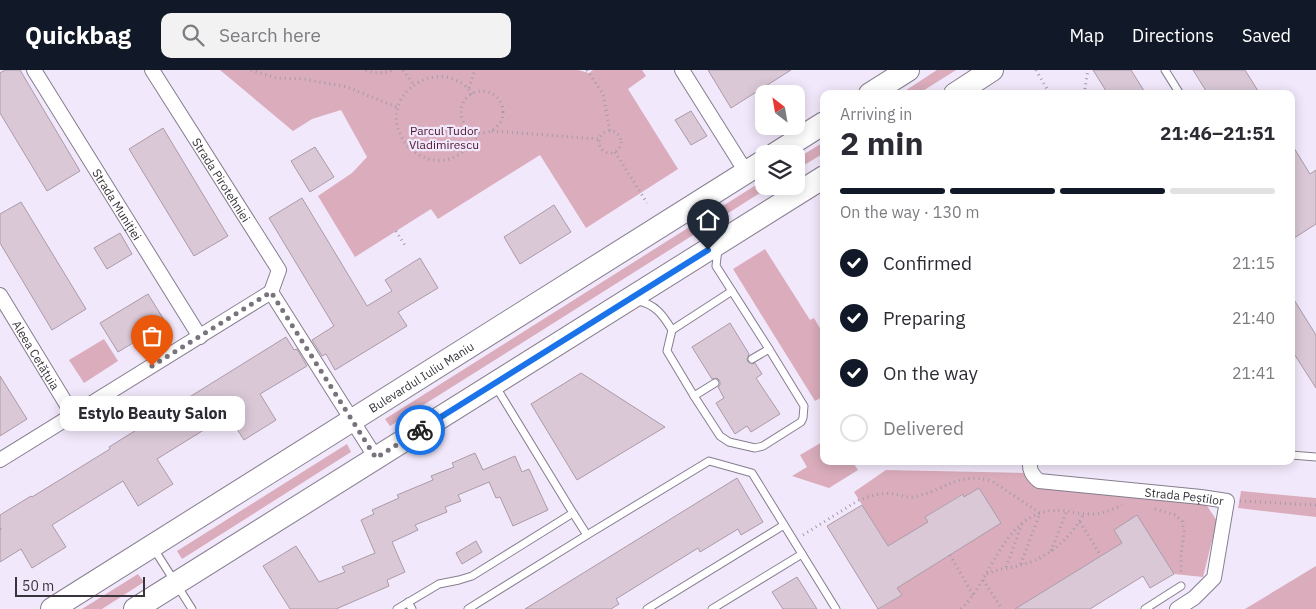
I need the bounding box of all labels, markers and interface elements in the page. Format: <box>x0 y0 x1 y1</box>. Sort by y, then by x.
search box <box>161 13 511 58</box>
text: Quickbag <box>25 19 131 51</box>
icon: search <box>179 21 207 49</box>
text: Search here <box>219 23 321 47</box>
text: Map <box>1069 24 1104 47</box>
text: Directions <box>1132 24 1214 47</box>
text: Saved <box>1242 24 1291 47</box>
north arrow <box>755 85 805 135</box>
map controls <box>755 85 805 195</box>
text: Arriving in <box>840 104 912 124</box>
text: 21:46–21:51 <box>1160 121 1275 145</box>
text: 2 min <box>840 122 924 164</box>
park label: Parcul Tudor Vladimirescu <box>409 123 479 152</box>
street label: Strada Pirotehniei <box>189 135 254 225</box>
button: layers <box>755 145 805 195</box>
street label: Strada Muniției <box>90 166 145 243</box>
pin <box>687 199 729 250</box>
text: On the way · 130 m <box>840 202 979 222</box>
icon: home <box>694 206 722 234</box>
icon: check <box>840 249 868 277</box>
text: Confirmed <box>883 251 972 275</box>
text: 21:15 <box>1232 253 1275 273</box>
icon: check <box>840 304 868 332</box>
text: Preparing <box>883 306 965 330</box>
text: 21:40 <box>1232 308 1275 328</box>
pin <box>131 315 173 366</box>
street label: Aleea Cetățuia <box>10 317 64 393</box>
icon: bag <box>138 322 166 350</box>
street label: Bulevardul Iuliu Maniu <box>366 338 476 415</box>
icon: check <box>840 359 868 387</box>
text: On the way <box>883 361 978 385</box>
text: 21:41 <box>1232 363 1275 383</box>
callout: Estylo Beauty Salon <box>59 396 244 431</box>
text: Estylo Beauty Salon <box>78 403 227 423</box>
courier <box>395 405 445 455</box>
icon: bike <box>406 416 434 444</box>
text: Delivered <box>883 416 964 440</box>
street label: Strada Peștilor <box>1144 484 1225 508</box>
scale bar <box>15 574 145 597</box>
text: 50 m <box>22 577 54 595</box>

